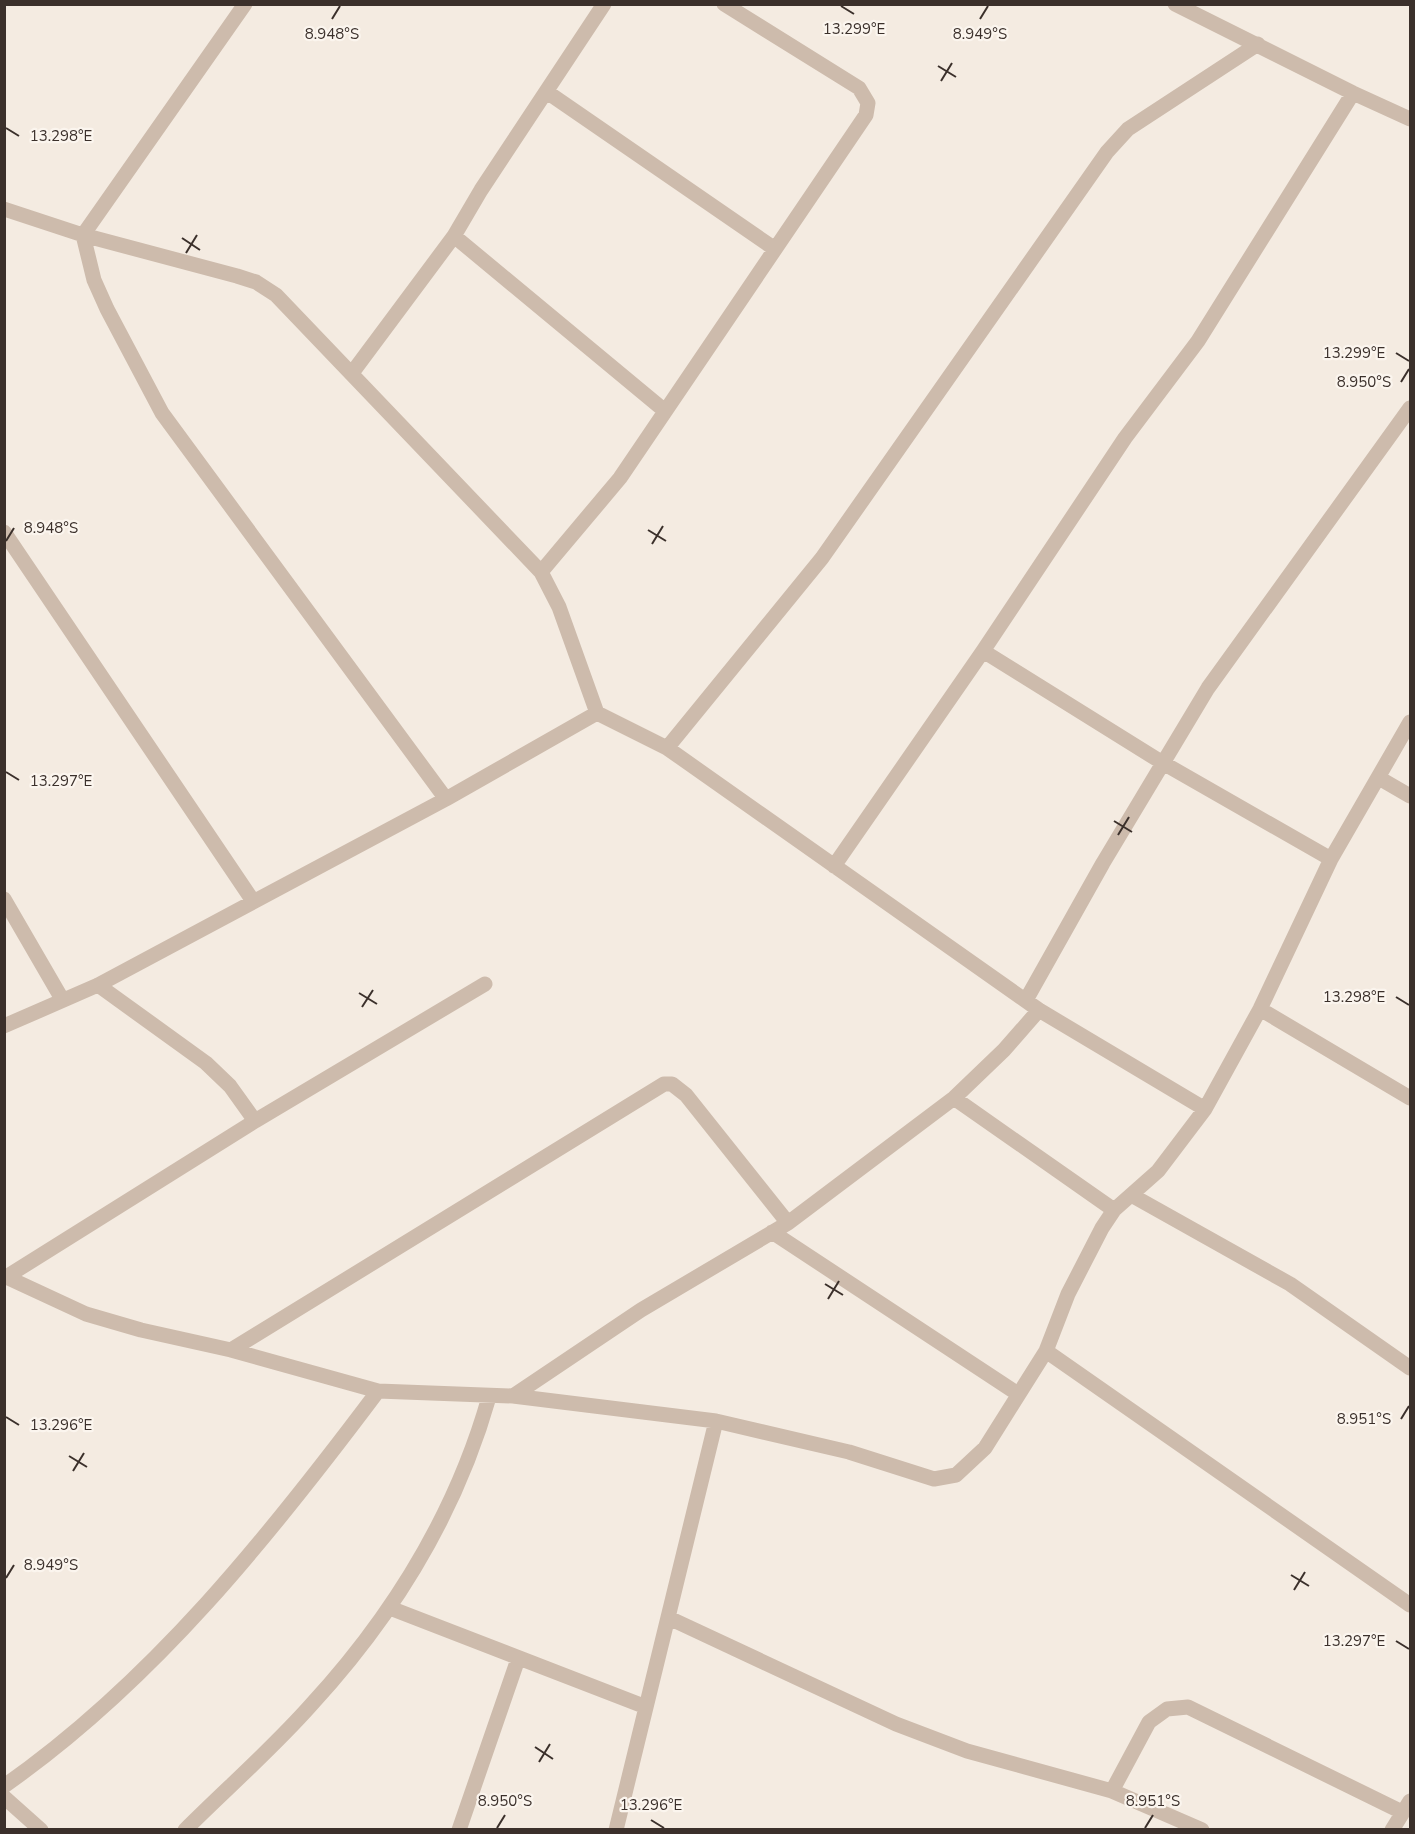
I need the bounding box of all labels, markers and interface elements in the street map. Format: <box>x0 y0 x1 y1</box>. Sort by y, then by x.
text: 13.299°E <box>823 19 885 39</box>
text: 8.948°S <box>305 24 359 44</box>
text: 8.949°S <box>953 24 1007 44</box>
text: 13.298°E <box>30 126 92 146</box>
text: 13.299°E <box>1323 343 1385 363</box>
text: 8.950°S <box>1337 372 1391 392</box>
text: 8.948°S <box>24 518 78 538</box>
text: 13.297°E <box>30 771 92 791</box>
text: 13.298°E <box>1323 987 1385 1007</box>
text: 8.951°S <box>1337 1409 1391 1429</box>
text: 13.296°E <box>30 1415 92 1435</box>
text: 8.949°S <box>24 1555 78 1575</box>
text: 13.297°E <box>1323 1631 1385 1651</box>
text: 8.950°S <box>478 1791 532 1811</box>
text: 8.951°S <box>1126 1791 1180 1811</box>
text: 13.296°E <box>620 1795 682 1815</box>

